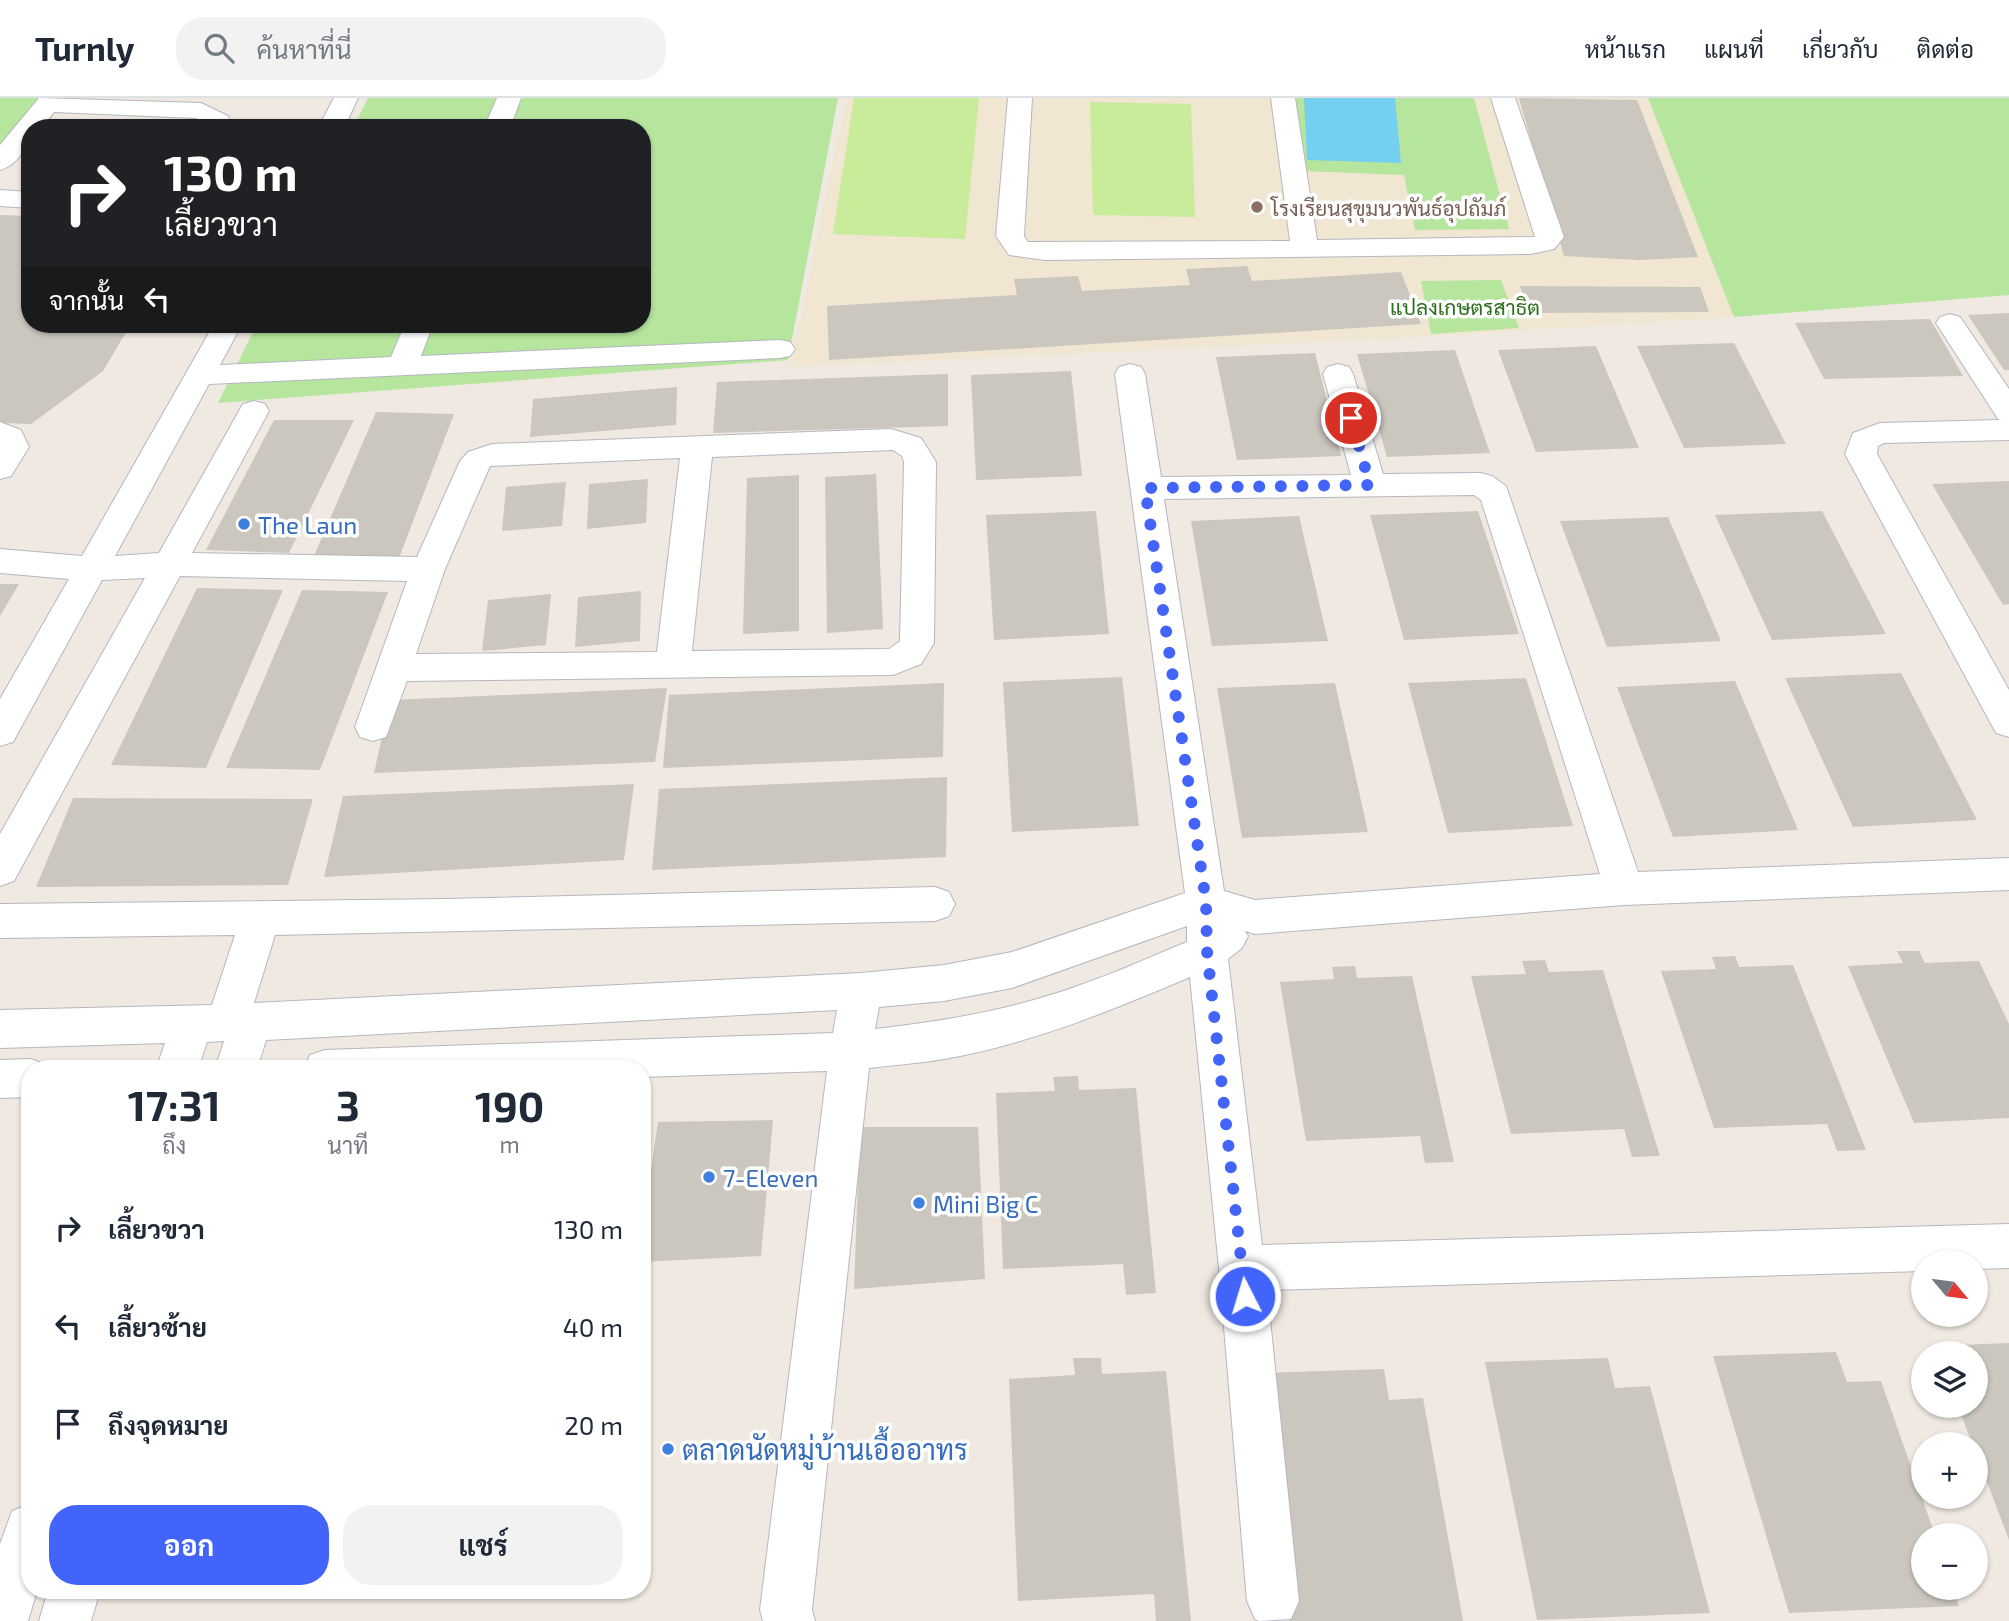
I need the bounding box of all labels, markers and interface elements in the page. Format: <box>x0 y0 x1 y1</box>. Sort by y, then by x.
search box <box>176 17 666 80</box>
text: Turnly <box>35 28 134 68</box>
icon: search <box>200 29 238 67</box>
text: ค้นหาที่นี่ <box>256 33 351 64</box>
text: หน้าแรก <box>1585 34 1666 63</box>
text: แผนที่ <box>1704 34 1764 63</box>
text: เกี่ยวกับ <box>1802 34 1879 63</box>
text: ติดต่อ <box>1917 34 1974 63</box>
text: 130 m <box>164 142 298 201</box>
icon: right <box>49 147 140 238</box>
place label: โรงเรียนสุขุมนวพันธ์อุปถัมภ์ <box>1270 195 1506 223</box>
marker: โรงเรียนสุขุมนวพันธ์อุปถัมภ์ <box>1249 199 1265 215</box>
text: เลี้ยวขวา <box>164 204 278 242</box>
icon: left <box>138 280 176 318</box>
text: จากนั้น <box>49 284 124 315</box>
park label: แปลงเกษตรสาธิต <box>1390 294 1540 319</box>
pin <box>1321 388 1381 448</box>
icon: arrive <box>1332 399 1370 437</box>
place label: The Laun <box>258 510 357 539</box>
marker: The Laun <box>236 516 252 532</box>
text: 17:31 <box>128 1079 221 1129</box>
text: 3 <box>336 1079 360 1129</box>
text: 190 <box>475 1080 544 1130</box>
text: m <box>500 1130 520 1158</box>
text: ถึง <box>162 1131 186 1159</box>
text: นาที <box>327 1131 368 1159</box>
place label: 7-Eleven <box>723 1163 818 1192</box>
marker: 7-Eleven <box>701 1169 717 1185</box>
place label: Mini Big C <box>933 1189 1039 1218</box>
marker: Mini Big C <box>911 1195 927 1211</box>
icon: right <box>49 1209 87 1247</box>
text: เลี้ยวขวา <box>108 1213 205 1244</box>
text: 130 m <box>554 1213 623 1244</box>
north arrow <box>1911 1250 1988 1326</box>
map controls <box>1911 1250 1988 1600</box>
position arrow <box>1208 1259 1282 1333</box>
icon: left <box>49 1307 87 1345</box>
text: เลี้ยวซ้าย <box>108 1311 207 1342</box>
text: 40 m <box>563 1311 623 1342</box>
button: layers <box>1911 1341 1988 1418</box>
icon: arrive <box>49 1405 87 1443</box>
text: ถึงจุดหมาย <box>108 1409 229 1440</box>
text: 20 m <box>564 1409 623 1440</box>
place label: ตลาดนัดหมู่บ้านเอื้ออาทร <box>682 1426 968 1470</box>
button: + <box>1911 1432 1988 1509</box>
marker: ตลาดนัดหมู่บ้านเอื้ออาทร <box>660 1441 676 1457</box>
button: ออก <box>49 1505 329 1585</box>
button: แชร์ <box>343 1505 623 1585</box>
button: − <box>1911 1523 1988 1600</box>

